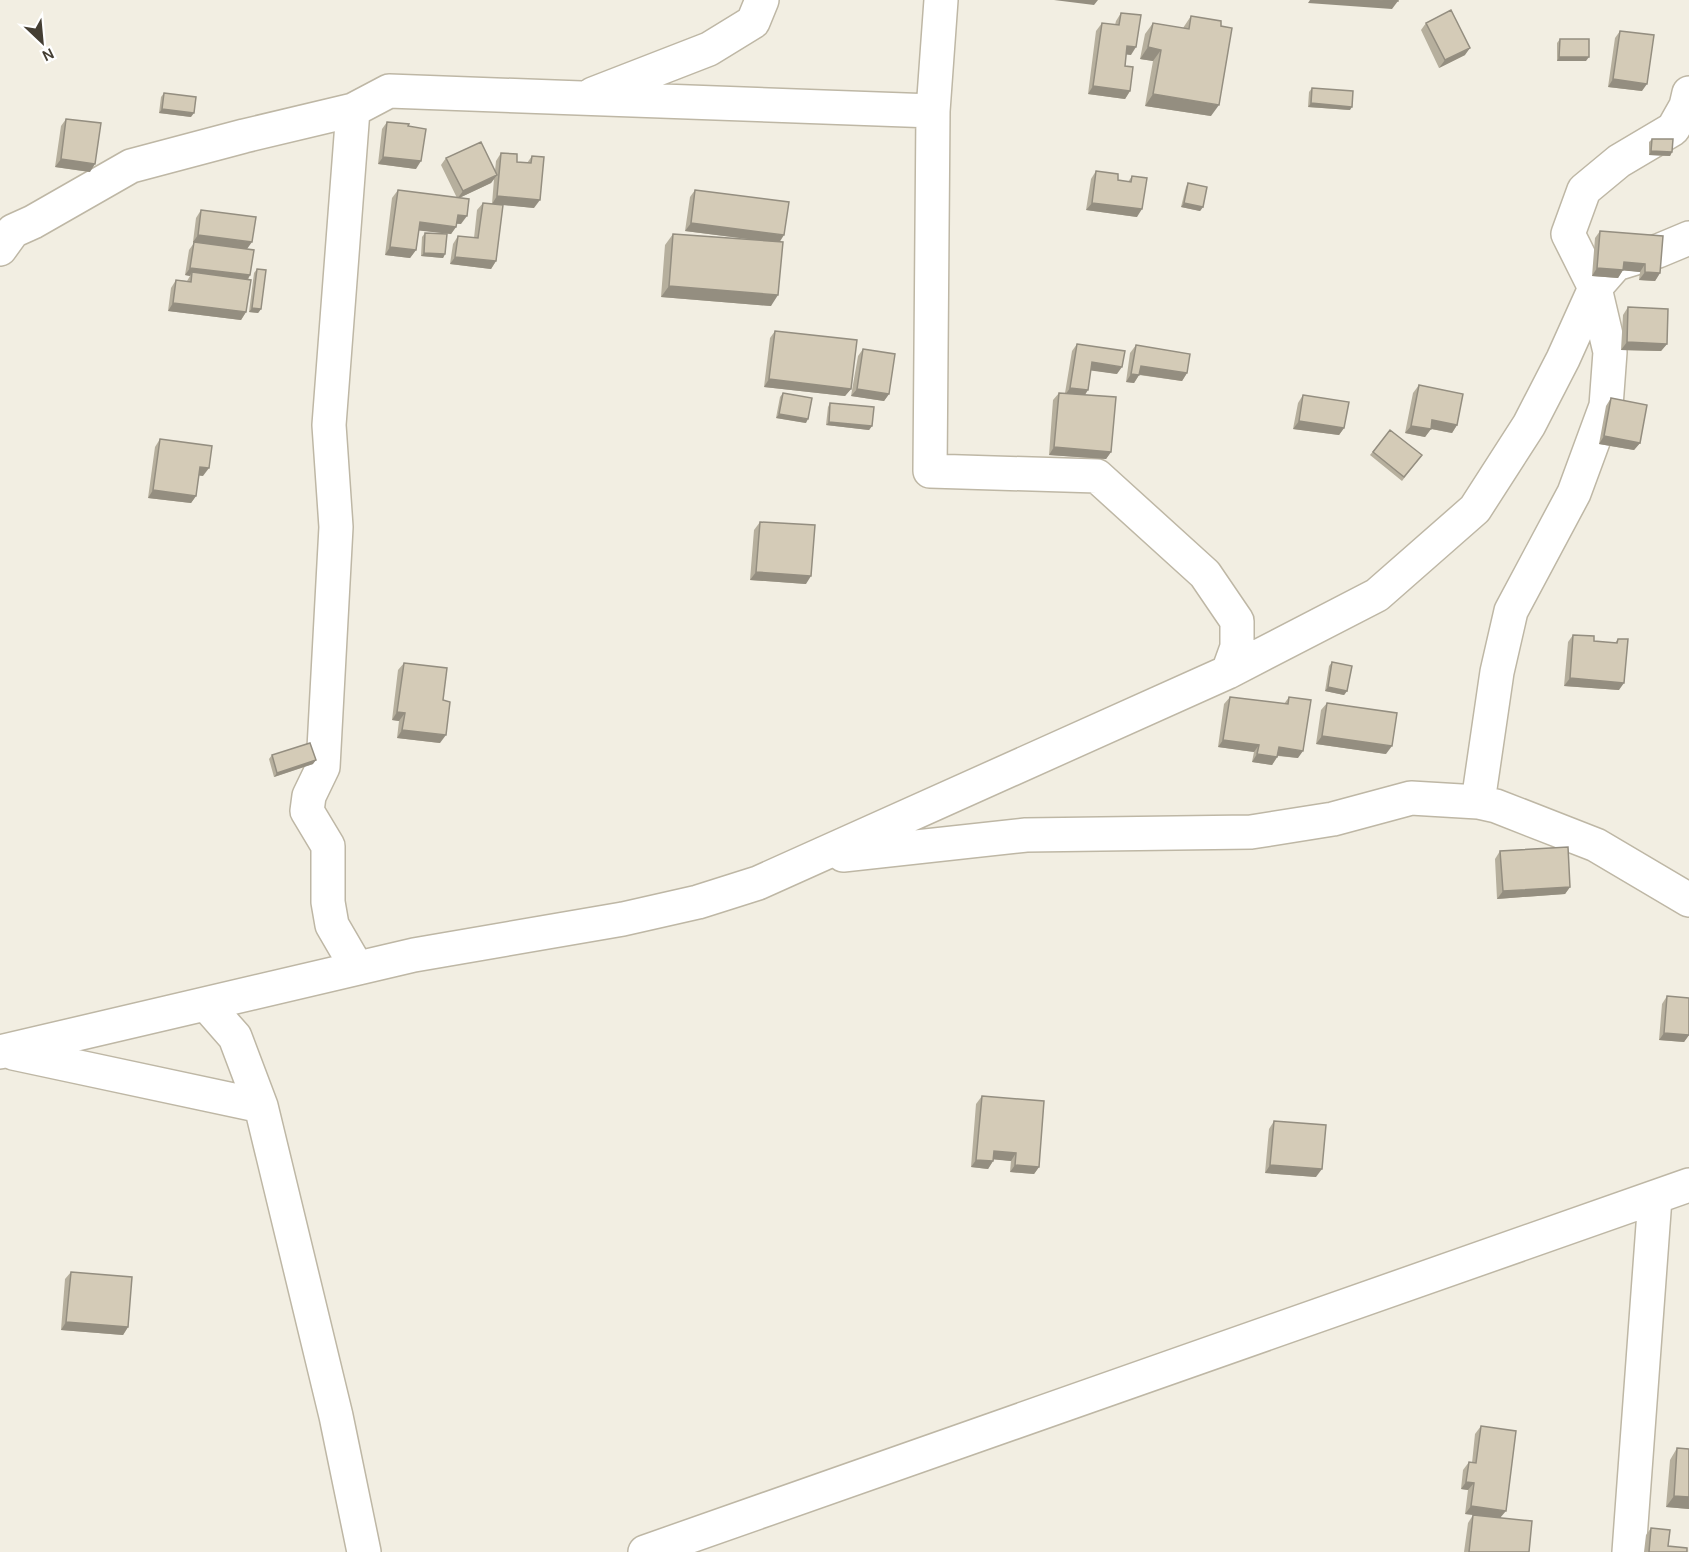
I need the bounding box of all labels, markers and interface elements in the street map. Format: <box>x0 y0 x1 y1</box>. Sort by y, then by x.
north arrow <box>12 12 72 72</box>
text: N <box>39 44 58 66</box>

